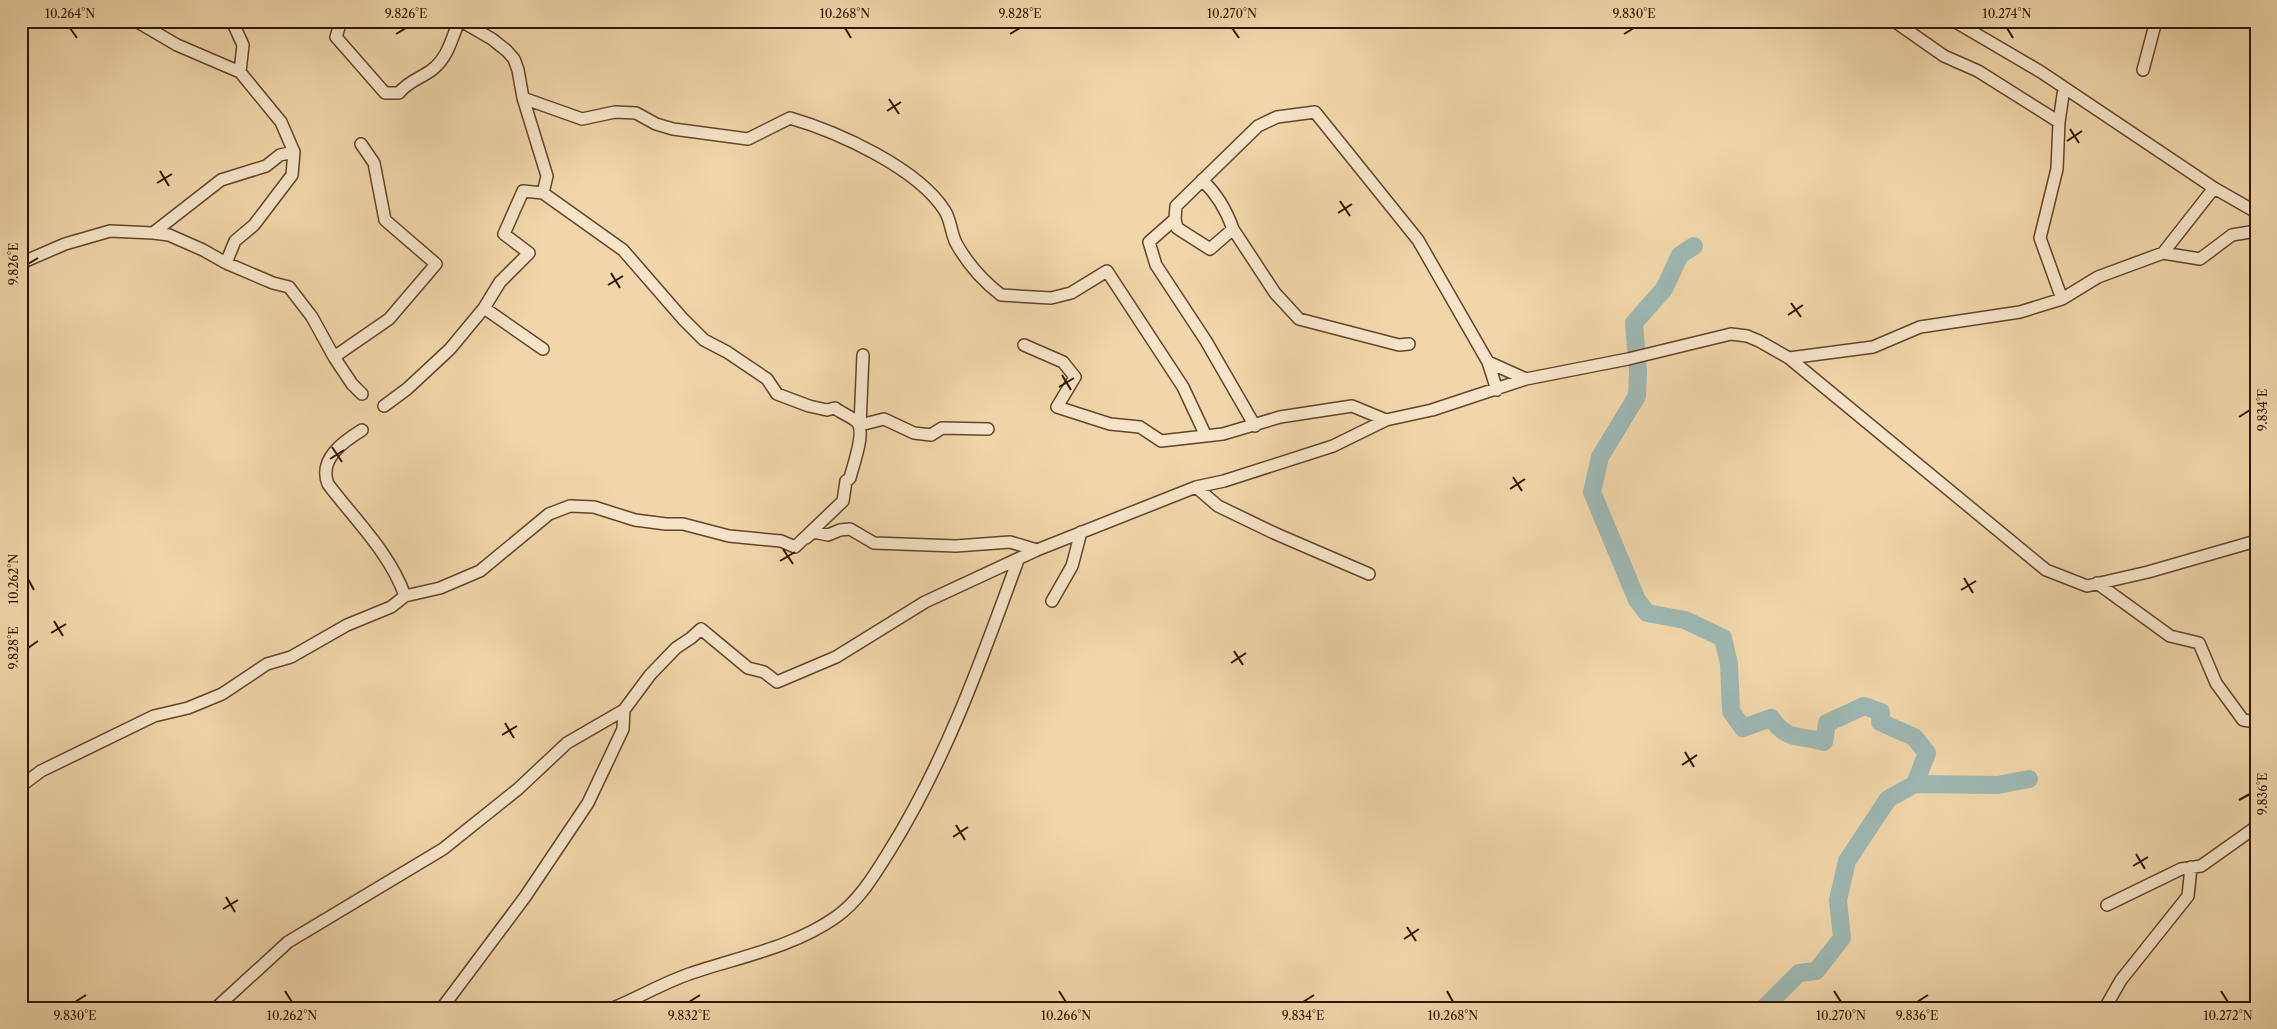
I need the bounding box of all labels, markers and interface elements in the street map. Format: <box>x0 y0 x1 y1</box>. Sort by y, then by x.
text: 10.264°N <box>45 6 95 21</box>
text: 9.826°E <box>385 6 427 21</box>
text: 10.268°N <box>820 6 870 21</box>
text: 9.828°E <box>998 6 1042 21</box>
text: 10.270°N <box>1207 6 1257 21</box>
text: 9.830°E <box>1612 6 1656 21</box>
text: 10.274°N <box>1983 6 2031 21</box>
text: 9.826°E <box>6 243 21 285</box>
text: 9.834°E <box>2255 389 2270 431</box>
text: 10.262°N <box>6 554 21 604</box>
text: 9.828°E <box>6 626 21 670</box>
text: 9.836°E <box>2255 773 2270 815</box>
text: 9.830°E <box>53 1008 97 1023</box>
text: 10.262°N <box>267 1008 317 1023</box>
text: 9.832°E <box>668 1008 710 1023</box>
text: 10.266°N <box>1041 1008 1091 1023</box>
text: 9.834°E <box>1282 1008 1324 1023</box>
text: 10.268°N <box>1428 1008 1478 1023</box>
text: 10.270°N <box>1816 1008 1866 1023</box>
text: 9.836°E <box>1896 1008 1938 1023</box>
text: 10.272°N <box>2203 1008 2253 1023</box>

